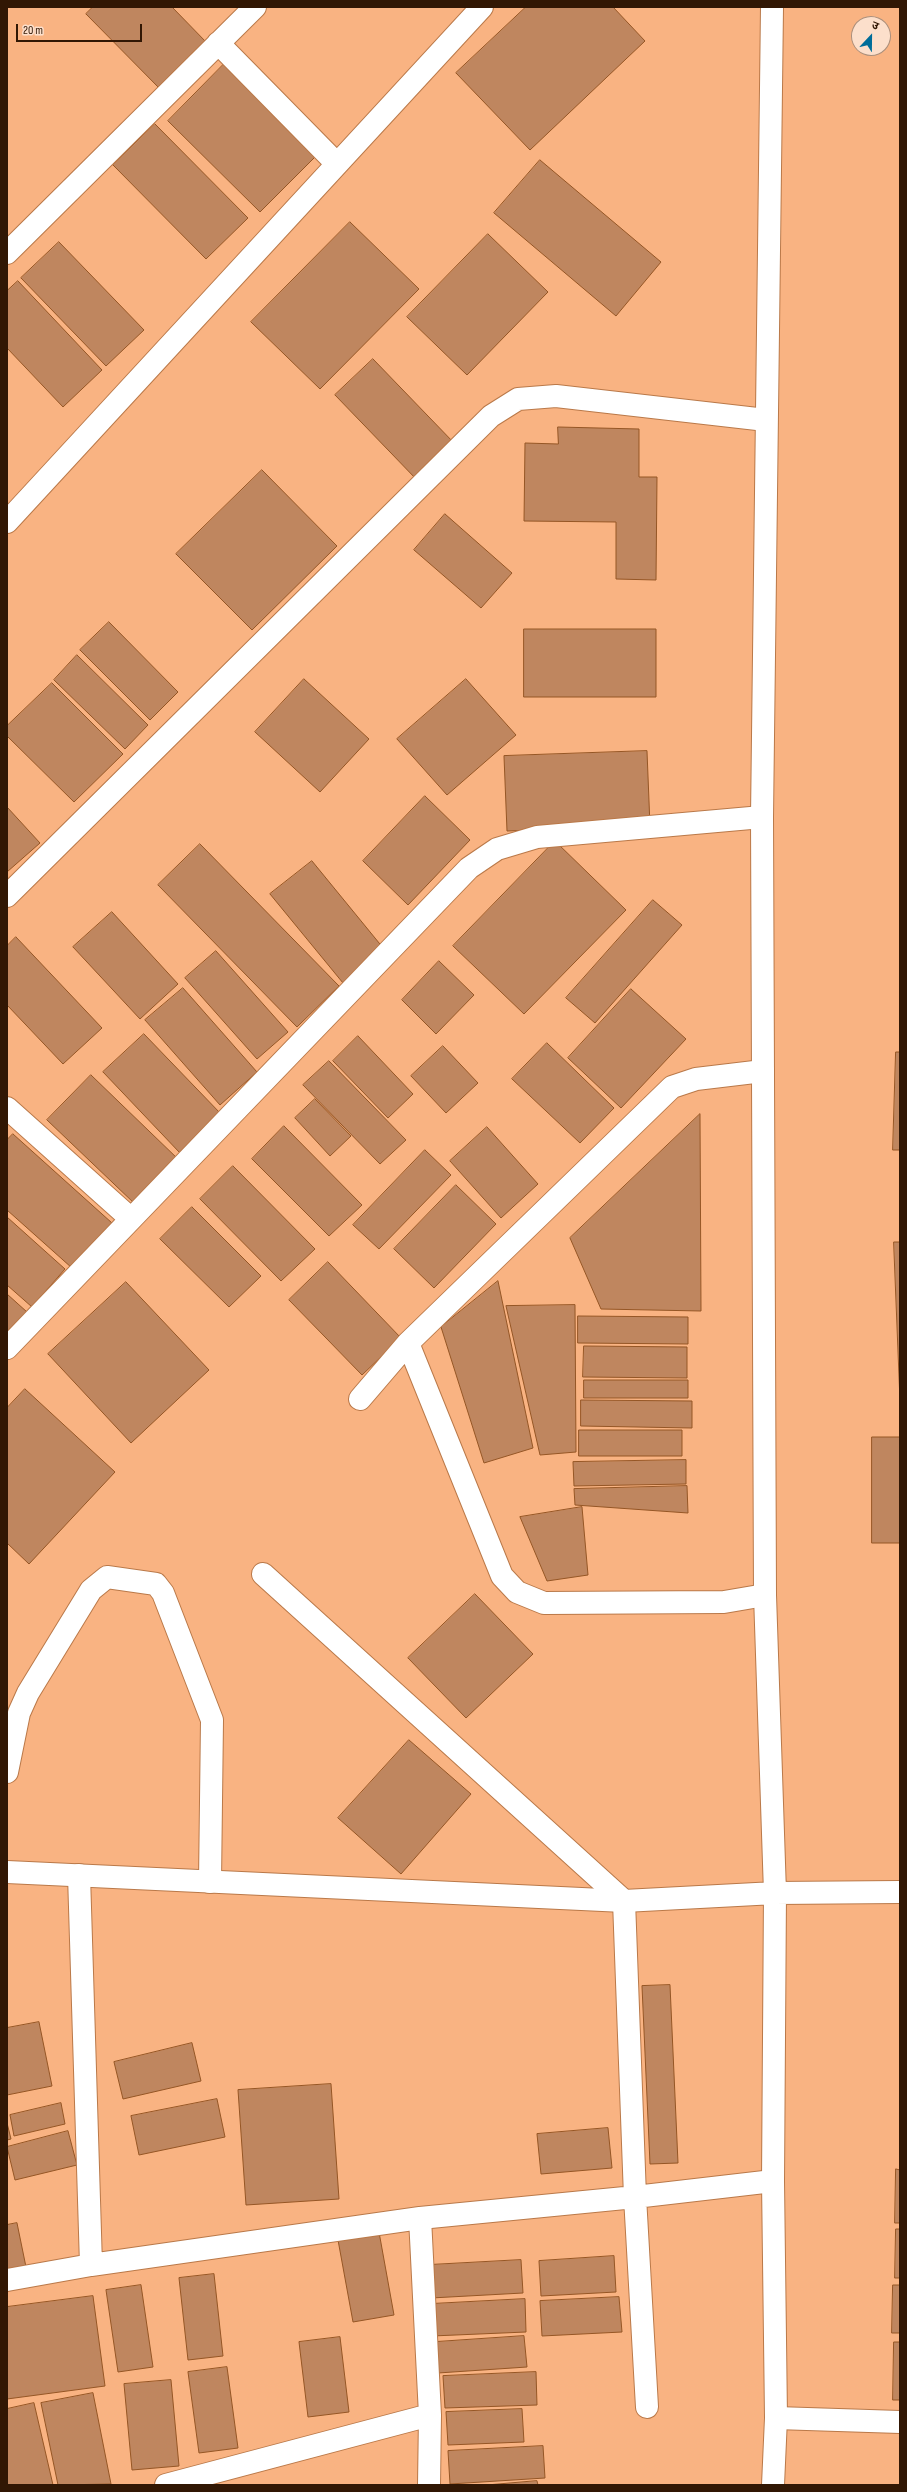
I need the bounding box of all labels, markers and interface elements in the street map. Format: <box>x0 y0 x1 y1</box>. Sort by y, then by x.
scale bar <box>18 16 144 42</box>
north arrow <box>851 16 891 56</box>
text: उ <box>870 18 881 33</box>
text: 20 m <box>23 23 43 38</box>

